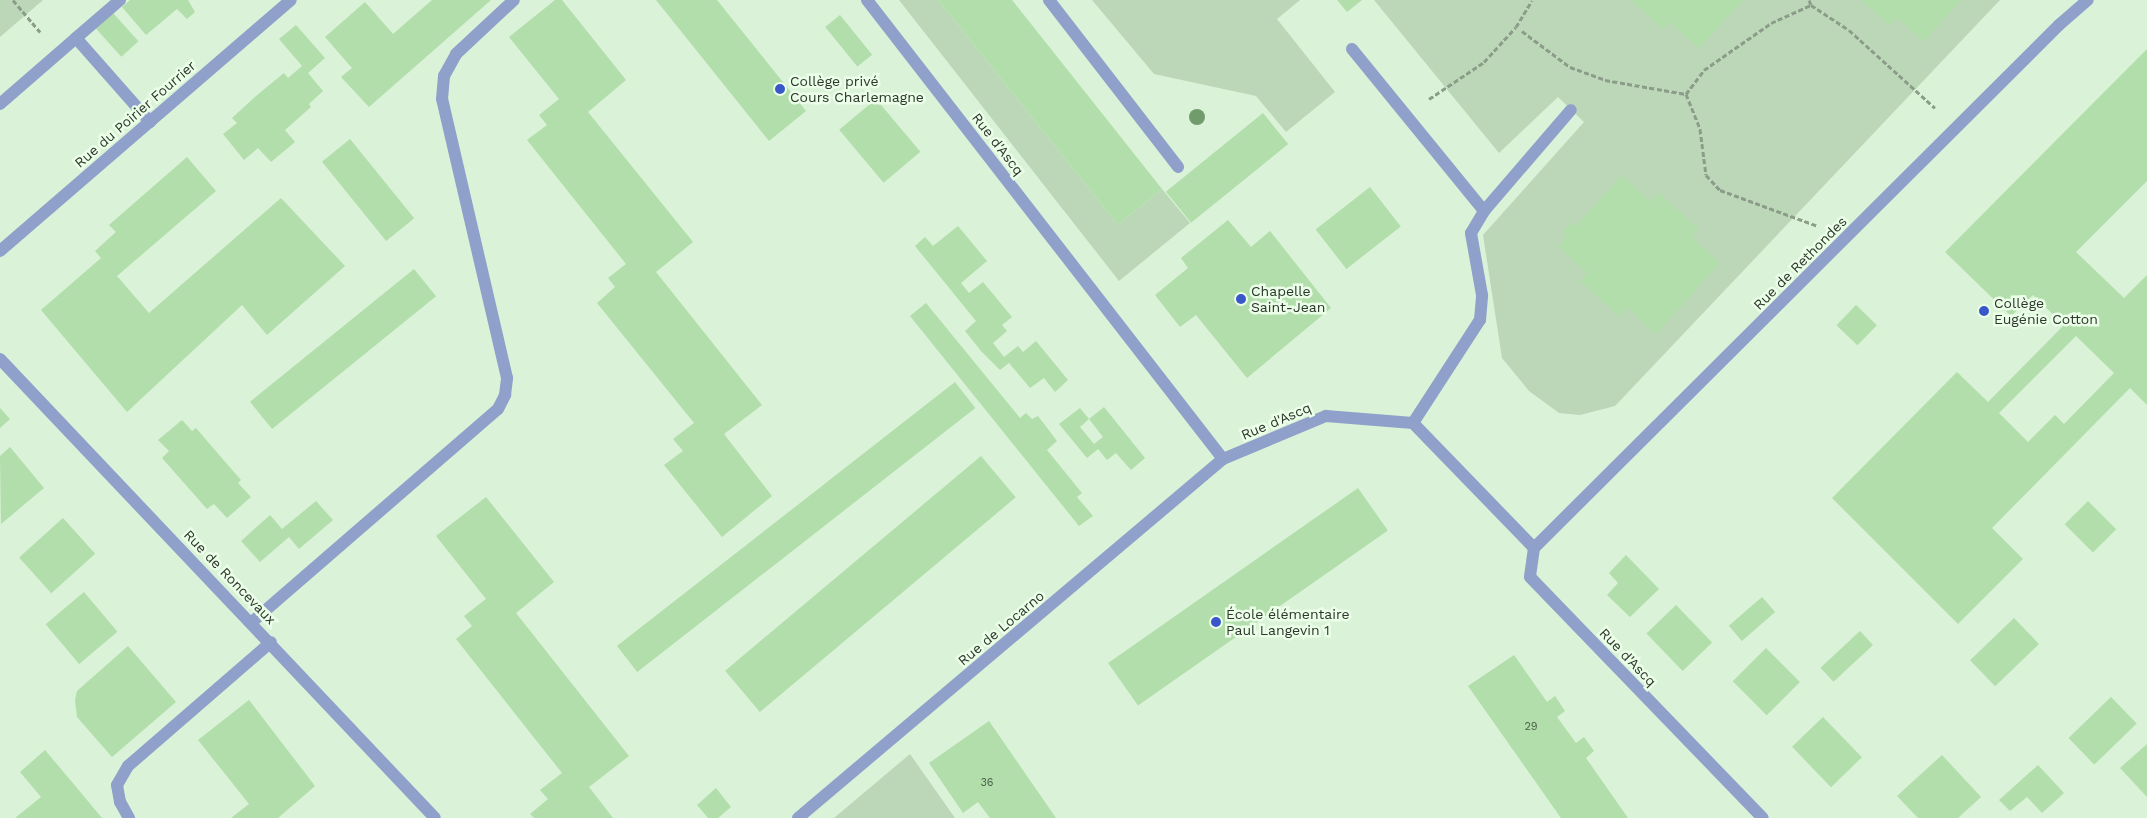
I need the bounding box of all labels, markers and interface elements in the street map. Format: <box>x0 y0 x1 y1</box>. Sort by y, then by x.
street label: Rue du Poirier Fourrier <box>71 57 199 171</box>
place label: Collège privé Cours Charlemagne <box>790 73 924 105</box>
marker: Collège privé Cours Charlemagne <box>774 83 786 95</box>
street label: Rue d'Ascq <box>968 109 1028 179</box>
street label: Rue de Rethondes <box>1750 213 1850 313</box>
place label: Chapelle Saint-Jean <box>1251 283 1325 316</box>
marker: Chapelle Saint-Jean <box>1235 293 1247 305</box>
place label: Collège Eugénie Cotton <box>1994 295 2098 328</box>
marker: Collège Eugénie Cotton <box>1978 305 1990 317</box>
street label: Rue d'Ascq <box>1238 399 1314 443</box>
street label: Rue de Roncevaux <box>180 526 280 628</box>
street label: Rue de Locarno <box>954 587 1048 669</box>
place label: École élémentaire Paul Langevin 1 <box>1226 606 1350 638</box>
marker: École élémentaire Paul Langevin 1 <box>1210 616 1222 628</box>
street label: Rue d'Ascq <box>1596 624 1660 690</box>
house number: 29 <box>1524 720 1538 734</box>
house number: 36 <box>980 776 994 790</box>

